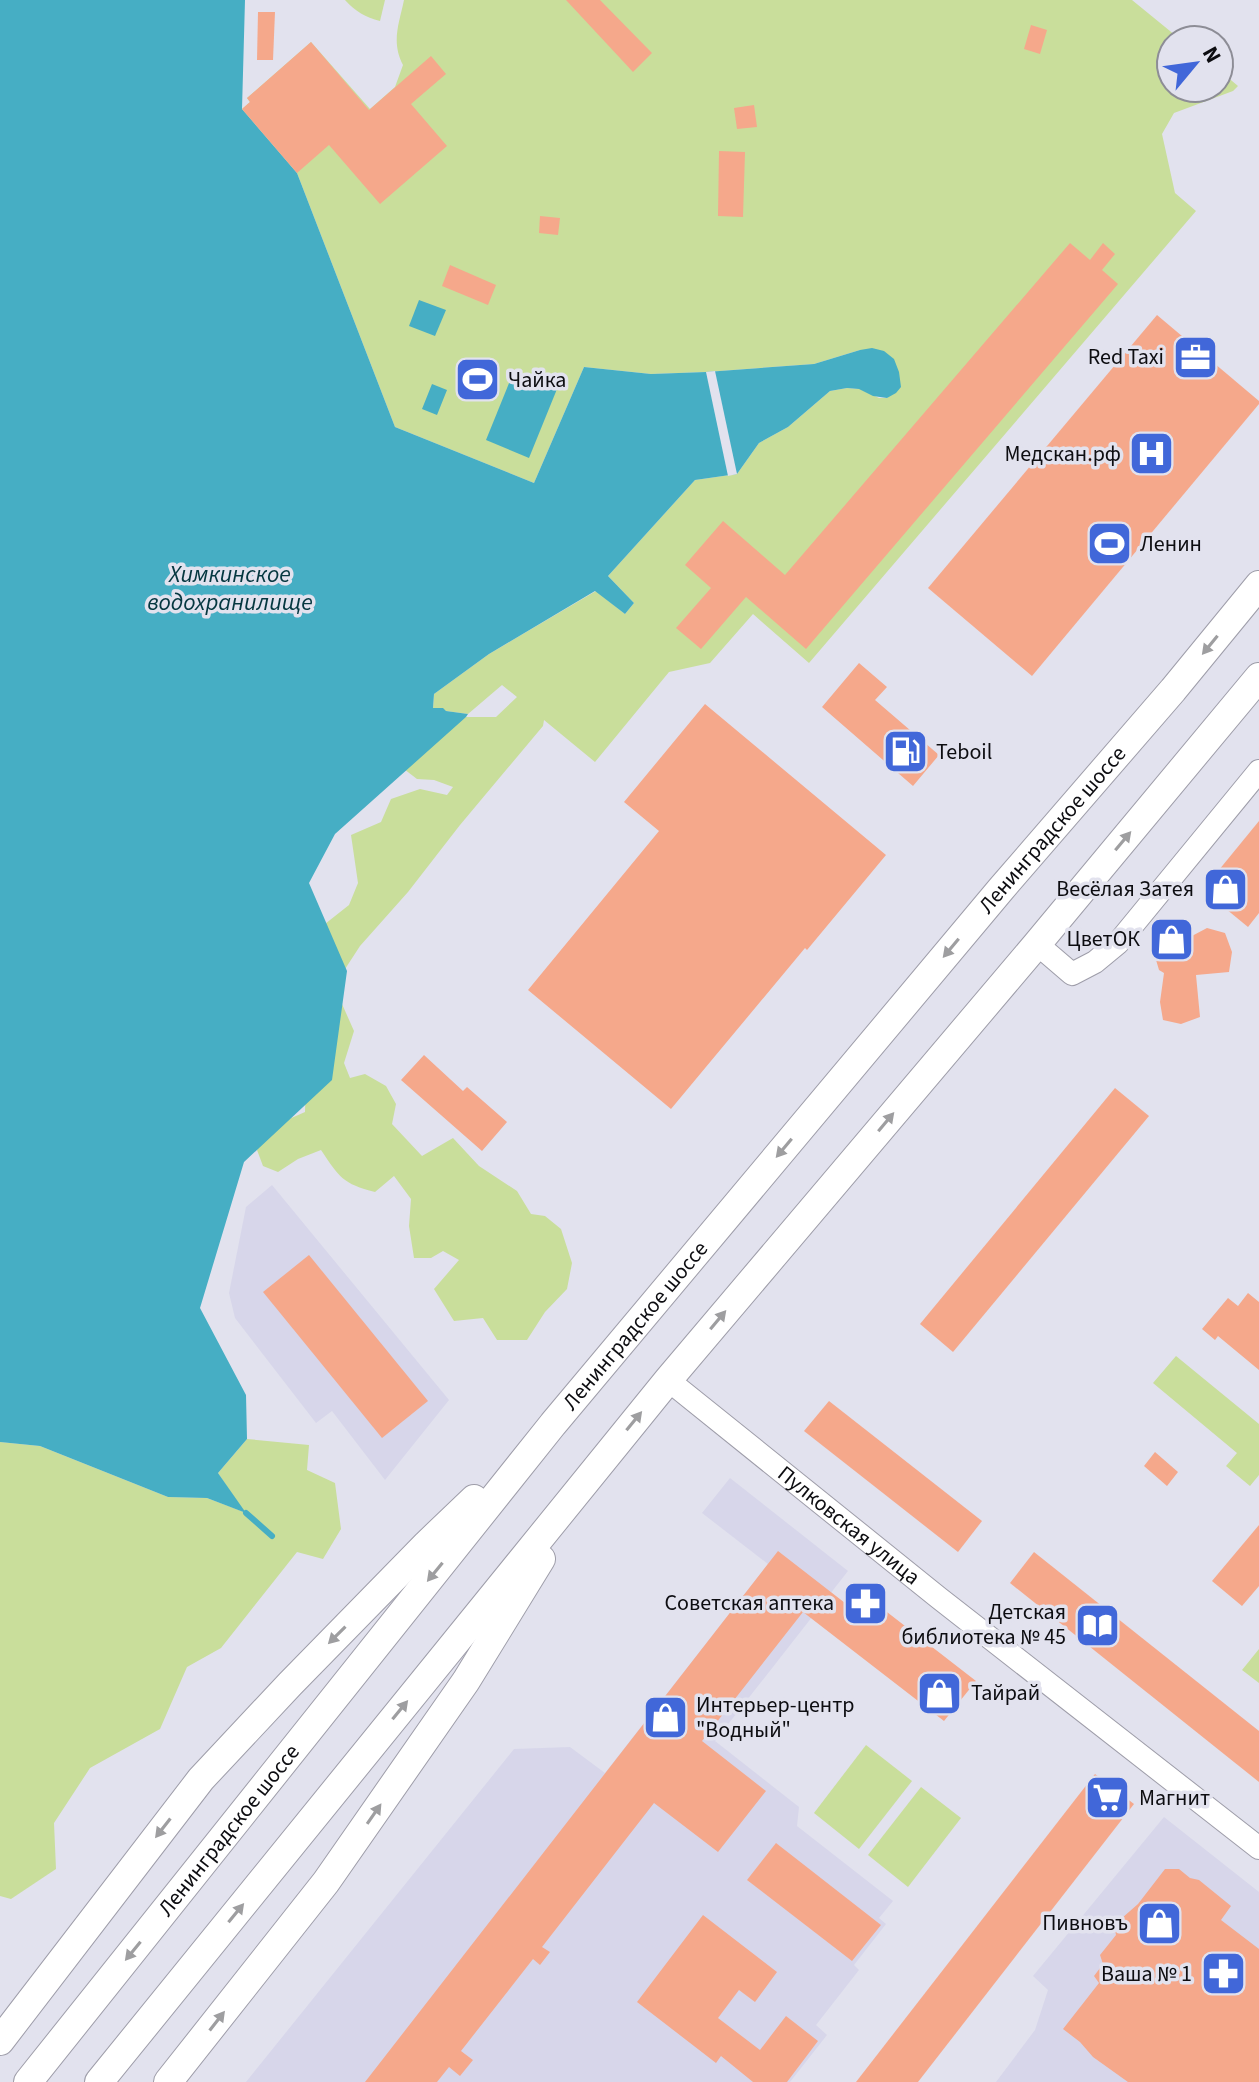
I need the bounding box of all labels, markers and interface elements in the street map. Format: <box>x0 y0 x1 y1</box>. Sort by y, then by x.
north arrow <box>1155 24 1235 104</box>
text: N <box>1194 41 1229 69</box>
office icon: Red Taxi <box>1171 333 1219 381</box>
place label: Red Taxi <box>1088 341 1164 373</box>
sports icon: Чайка <box>453 356 501 404</box>
place label: Чайка <box>508 364 566 396</box>
hospital icon: Медскан.рф <box>1128 430 1176 478</box>
place label: Медскан.рф <box>1004 438 1121 470</box>
sports icon: Ленин <box>1085 520 1133 568</box>
place label: Ленин <box>1140 528 1202 560</box>
water label: Химкинское водохранилище <box>147 557 313 620</box>
one-way arrow <box>1202 635 1218 655</box>
fuel station icon: Teboil <box>881 728 929 776</box>
place label: Teboil <box>936 736 992 768</box>
street label: Ленинградское шоссе <box>971 739 1134 920</box>
one-way arrow <box>1114 831 1131 851</box>
shop icon: Весёлая Затея <box>1201 865 1249 913</box>
place label: Весёлая Затея <box>1056 873 1194 905</box>
shop icon: ЦветОК <box>1147 915 1195 963</box>
place label: ЦветОК <box>1066 923 1140 955</box>
one-way arrow <box>943 938 960 958</box>
one-way arrow <box>877 1112 894 1132</box>
one-way arrow <box>776 1137 793 1157</box>
street label: Ленинградское шоссе <box>555 1234 716 1417</box>
one-way arrow <box>709 1311 726 1331</box>
one-way arrow <box>625 1411 642 1431</box>
street label: Пулковская улица <box>771 1458 927 1593</box>
one-way arrow <box>427 1562 443 1582</box>
pharmacy icon: Советская аптека <box>841 1579 889 1627</box>
place label: Советская аптека <box>665 1587 834 1619</box>
place label: Детская библиотека № 45 <box>901 1596 1066 1653</box>
library icon: Детская библиотека № 45 <box>1073 1601 1121 1649</box>
one-way arrow <box>329 1625 347 1644</box>
shop icon: Тайрай <box>916 1669 964 1717</box>
place label: Тайрай <box>971 1677 1040 1709</box>
place label: Интерьер-центр "Водный" <box>696 1689 855 1746</box>
shop icon: Интерьер-центр "Водный" <box>641 1694 689 1742</box>
one-way arrow <box>391 1701 408 1721</box>
street label: Ленинградское шоссе <box>150 1737 308 1923</box>
supermarket icon: Магнит <box>1084 1774 1132 1822</box>
place label: Магнит <box>1139 1782 1210 1814</box>
one-way arrow <box>366 1803 381 1824</box>
one-way arrow <box>156 1818 172 1838</box>
shop icon: Пивновъ <box>1135 1899 1183 1947</box>
one-way arrow <box>227 1903 244 1923</box>
place label: Пивновъ <box>1042 1907 1128 1939</box>
one-way arrow <box>124 1940 141 1961</box>
pharmacy icon: Ваша № 1 <box>1199 1950 1247 1998</box>
place label: Ваша № 1 <box>1101 1958 1192 1990</box>
one-way arrow <box>208 2011 224 2031</box>

